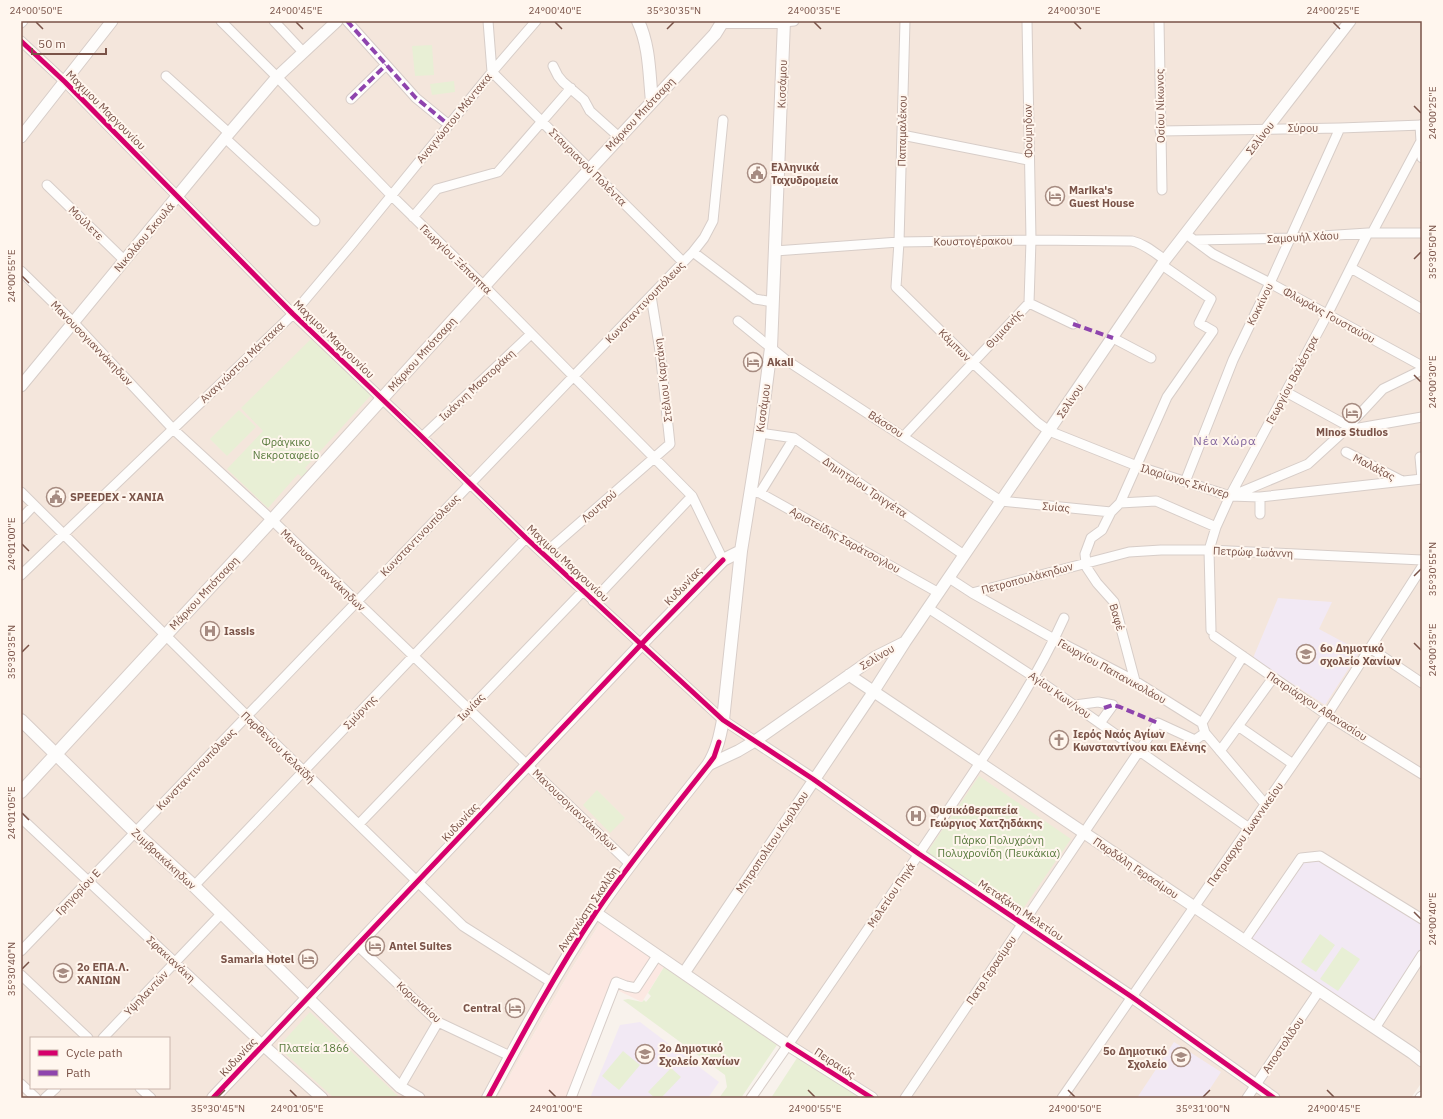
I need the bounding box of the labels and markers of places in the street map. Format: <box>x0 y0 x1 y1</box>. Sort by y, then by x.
place label: Ελληνικά Ταχυδρομεία <box>771 160 838 187</box>
public building icon: Ελληνικά Ταχυδρομεία <box>746 162 768 184</box>
place label: Marika's Guest House <box>1069 183 1134 210</box>
hotel icon: Marika's Guest House <box>1044 185 1066 207</box>
hotel icon: Akali <box>742 351 764 373</box>
place label: Akali <box>767 355 794 369</box>
hotel icon: Minos Studios <box>1341 402 1363 424</box>
place label: Minos Studios <box>1316 425 1389 439</box>
public building icon: SPEEDEX - ΧΑΝΙΑ <box>45 486 67 508</box>
place label: SPEEDEX - ΧΑΝΙΑ <box>70 490 165 504</box>
hospital icon: Iassis <box>199 620 221 642</box>
place label: Iassis <box>224 624 255 638</box>
place label: 6ο Δημοτικό σχολείο Χανίων <box>1320 641 1401 668</box>
school or university icon: 6ο Δημοτικό σχολείο Χανίων <box>1295 643 1317 665</box>
place label: Ιερός Ναός Αγίων Κωνσταντίνου και Ελένης <box>1073 727 1207 754</box>
church icon: Ιερός Ναός Αγίων Κωνσταντίνου και Ελένης <box>1048 729 1070 751</box>
place label: Φυσικόθεραπεία Γεώργιος Χατζηδάκης <box>930 803 1043 830</box>
hospital icon: Φυσικόθεραπεία Γεώργιος Χατζηδάκης <box>905 805 927 827</box>
hotel icon: Antel Suites <box>364 935 386 957</box>
place label: Antel Suites <box>389 939 452 953</box>
hotel icon: Samaria Hotel <box>297 948 319 970</box>
place label: Samaria Hotel <box>221 952 295 966</box>
place label: 2ο ΕΠΑ.Λ. ΧΑΝΙΩΝ <box>77 960 129 987</box>
school or university icon: 2ο ΕΠΑ.Λ. ΧΑΝΙΩΝ <box>52 962 74 984</box>
hotel icon: Central <box>504 997 526 1019</box>
place label: Central <box>463 1001 502 1015</box>
place label: 2ο Δημοτικό Σχολείο Χανίων <box>659 1041 740 1068</box>
school or university icon: 2ο Δημοτικό Σχολείο Χανίων <box>634 1043 656 1065</box>
place label: 5ο Δημοτικό Σχολείο <box>1103 1044 1167 1071</box>
school or university icon: 5ο Δημοτικό Σχολείο <box>1170 1046 1192 1068</box>

